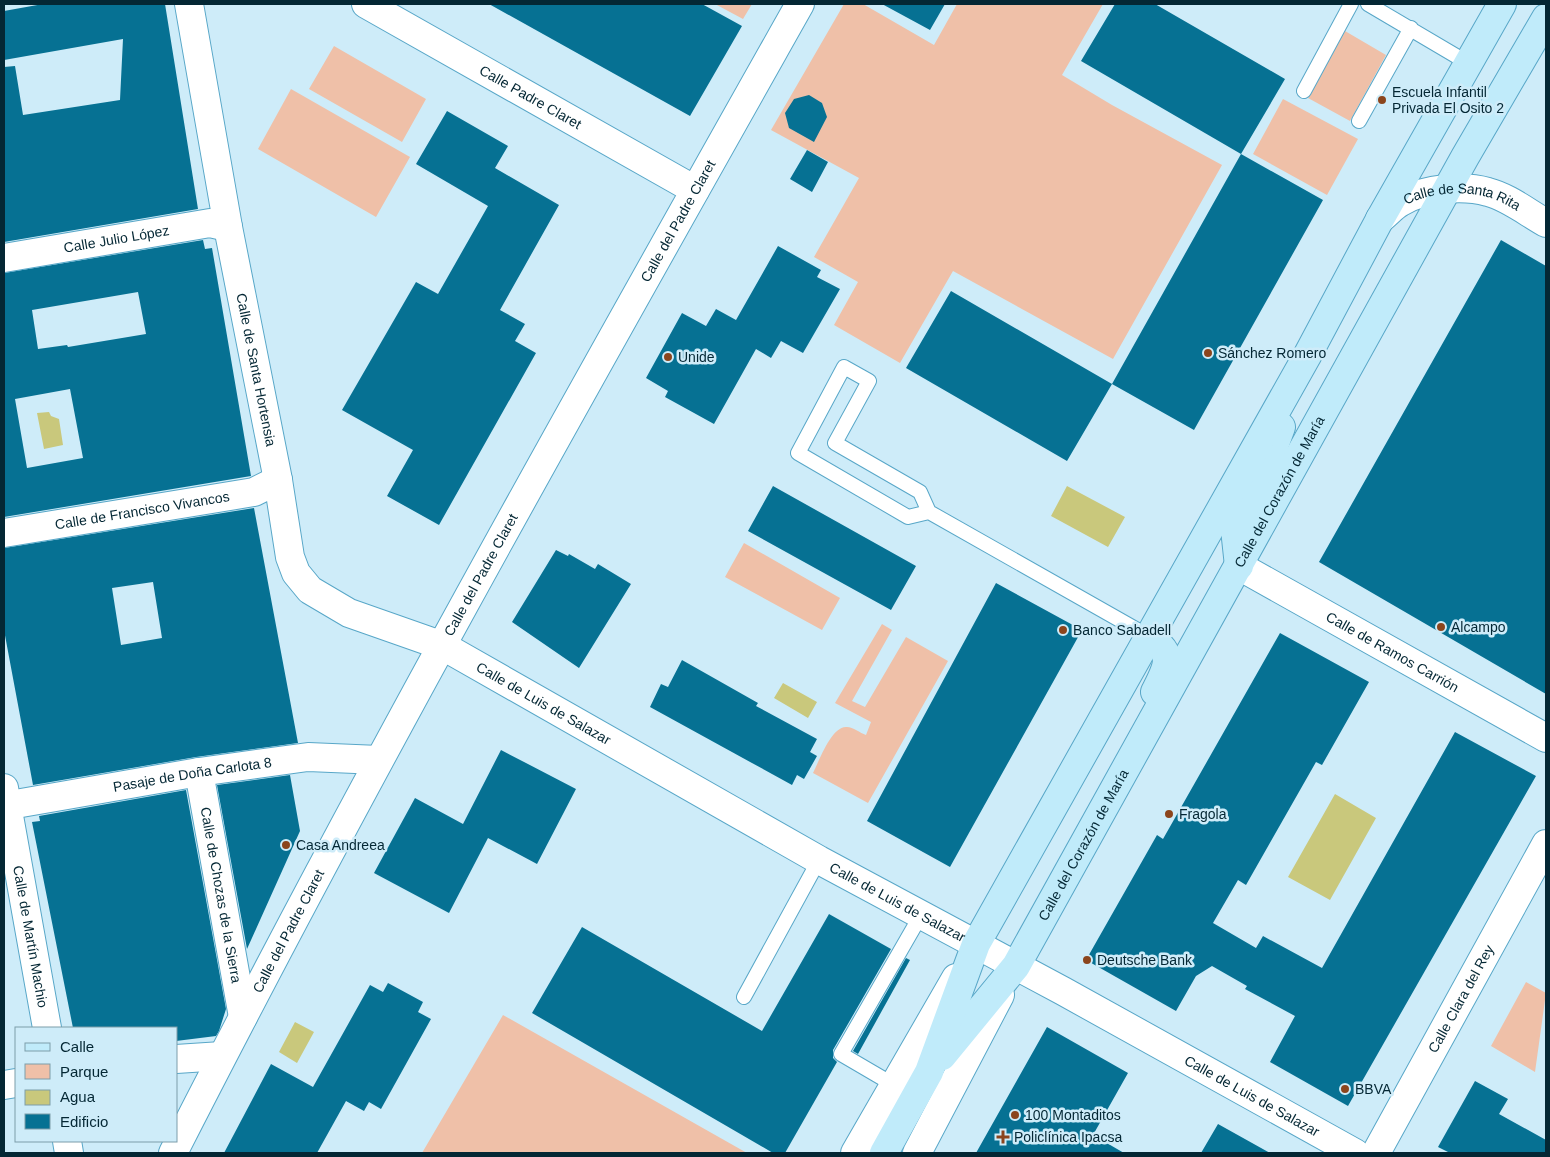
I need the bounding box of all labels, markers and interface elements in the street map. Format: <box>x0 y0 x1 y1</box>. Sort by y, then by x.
street label: Calle Padre Claret <box>477 62 584 132</box>
place label: Escuela Infantil Privada El Osito 2 <box>1392 84 1504 116</box>
marker: Escuela Infantil Privada El Osito 2 <box>1376 94 1388 106</box>
street label: Calle del Padre Claret <box>637 157 718 285</box>
street label: Calle de Santa Rita <box>1401 180 1524 214</box>
street label: Calle Julio López <box>62 222 170 256</box>
street label: Calle de Santa Hortensia <box>233 292 279 448</box>
place label: Sánchez Romero <box>1218 345 1326 361</box>
marker: Sánchez Romero <box>1202 347 1214 359</box>
place label: Unide <box>678 349 715 365</box>
marker: Unide <box>662 351 674 363</box>
street label: Calle del Corazón de María <box>1231 413 1328 570</box>
street label: Calle de Francisco Vivancos <box>54 488 231 533</box>
street label: Calle del Padre Claret <box>441 511 521 639</box>
street label: Calle de Ramos Carrión <box>1323 608 1462 696</box>
place label: Alcampo <box>1451 619 1506 635</box>
marker: Alcampo <box>1435 621 1447 633</box>
place label: Banco Sabadell <box>1073 622 1171 638</box>
marker: Banco Sabadell <box>1057 624 1069 636</box>
street label: Calle de Luis de Salazar <box>474 659 614 748</box>
street label: Pasaje de Doña Carlota 8 <box>112 754 273 795</box>
street label: Calle del Corazón de María <box>1035 766 1132 923</box>
street label: Calle de Chozas de la Sierra <box>197 806 245 984</box>
place label: Fragola <box>1179 806 1227 822</box>
marker: Fragola <box>1163 808 1175 820</box>
place label: Casa Andreea <box>296 837 385 853</box>
marker: Casa Andreea <box>280 839 292 851</box>
street label: Calle de Luis de Salazar <box>827 859 969 945</box>
street label: Calle de Martín Machio <box>10 864 51 1009</box>
street label: Calle del Padre Claret <box>249 867 327 996</box>
street label: Calle Clara del Rey <box>1425 942 1497 1056</box>
place label: Deutsche Bank <box>1097 952 1193 968</box>
marker: Deutsche Bank <box>1081 954 1093 966</box>
legend <box>15 1027 178 1142</box>
text: Calle <box>60 1038 94 1055</box>
street label: Calle de Luis de Salazar <box>1182 1052 1323 1140</box>
text: Parque <box>60 1063 108 1080</box>
place label: BBVA <box>1355 1081 1392 1097</box>
marker: BBVA <box>1339 1083 1351 1095</box>
text: Agua <box>60 1088 96 1105</box>
place label: 100 Montaditos <box>1025 1107 1121 1123</box>
marker: 100 Montaditos <box>1009 1109 1021 1121</box>
text: Edificio <box>60 1113 108 1130</box>
place label: Policlínica Ipacsa <box>1014 1129 1122 1145</box>
marker: Policlínica Ipacsa <box>996 1130 1010 1144</box>

